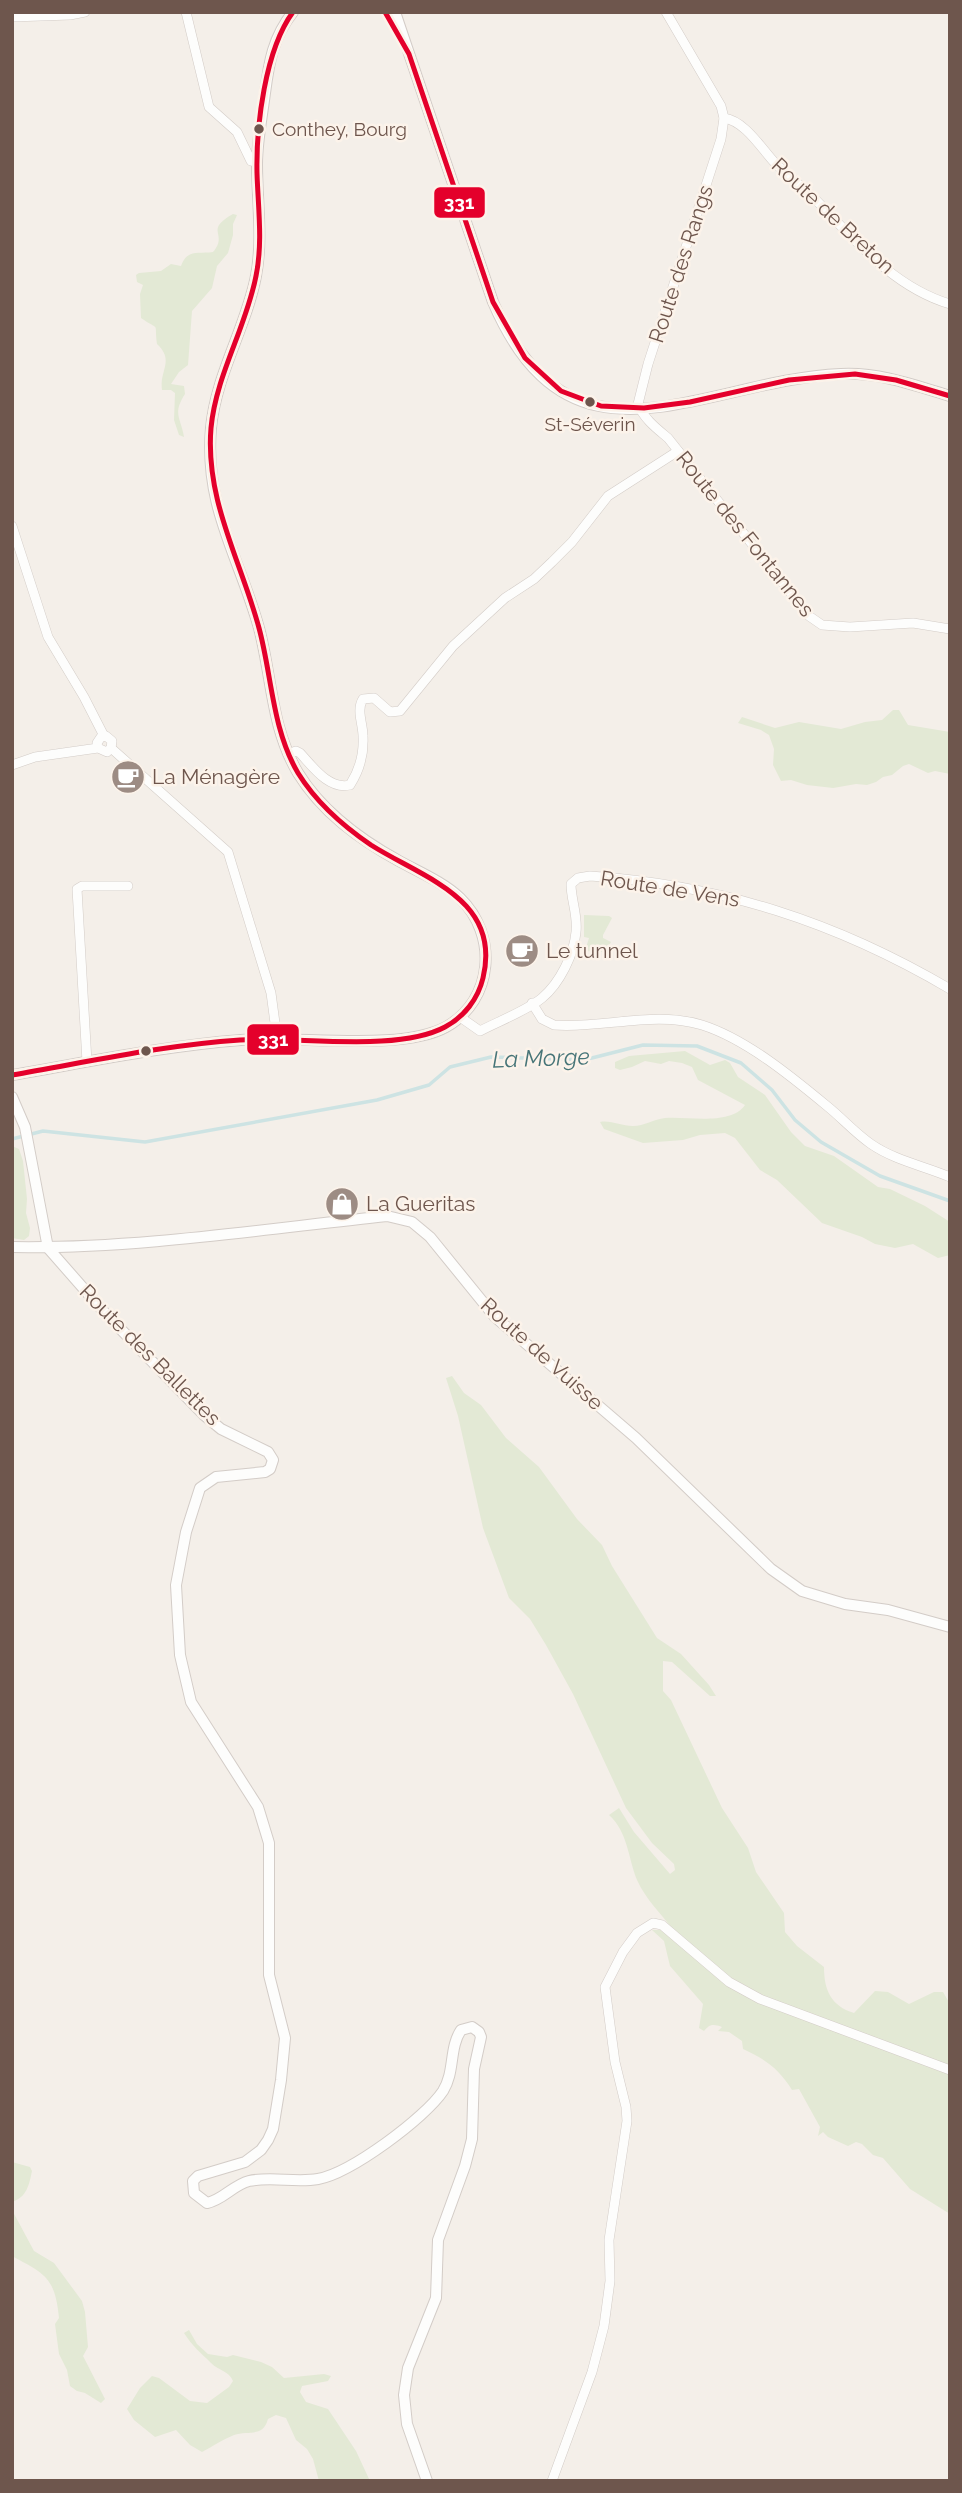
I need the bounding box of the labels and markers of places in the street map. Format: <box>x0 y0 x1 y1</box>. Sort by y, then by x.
place label: Conthey, Bourg <box>272 118 407 140</box>
marker: Conthey, Bourg <box>252 122 266 136</box>
marker: St-Séverin <box>583 395 597 409</box>
place label: St-Séverin <box>545 413 635 435</box>
cafe icon: La Ménagère <box>109 758 147 796</box>
place label: La Ménagère <box>152 764 280 789</box>
cafe icon: Le tunnel <box>503 932 541 970</box>
place label: Le tunnel <box>546 938 638 963</box>
unlabelled marker <box>139 1044 153 1058</box>
shop icon: La Gueritas <box>323 1185 361 1223</box>
place label: La Gueritas <box>366 1191 475 1216</box>

